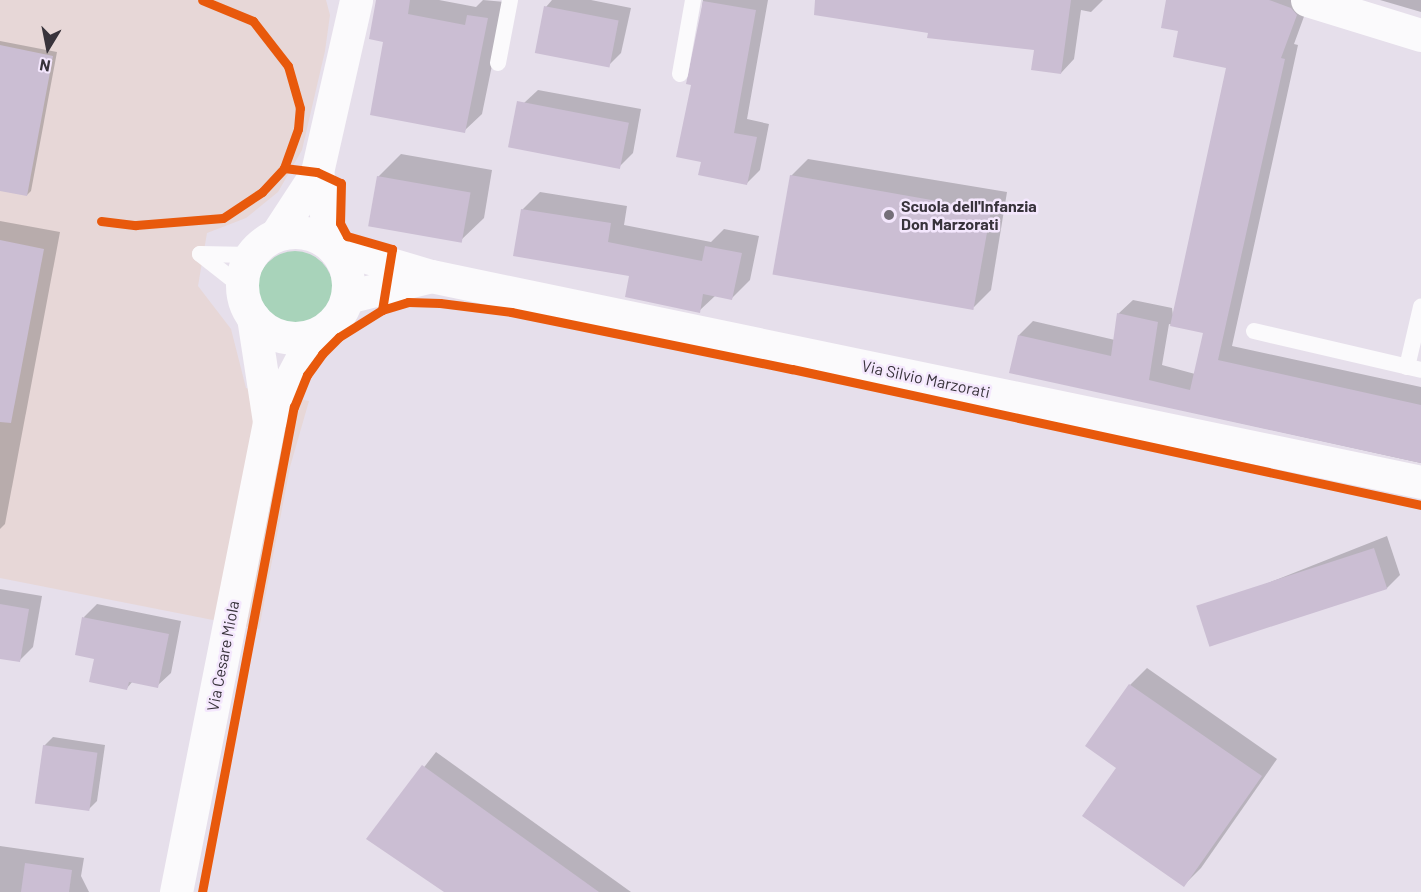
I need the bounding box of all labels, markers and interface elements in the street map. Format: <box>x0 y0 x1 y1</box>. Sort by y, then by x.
north arrow <box>18 18 78 78</box>
text: N <box>38 56 52 76</box>
place label: Scuola dell'Infanzia Don Marzorati <box>901 196 1037 234</box>
marker: Scuola dell'Infanzia Don Marzorati <box>882 208 896 222</box>
street label: Via Silvio Marzorati <box>860 356 992 402</box>
street label: Via Cesare Miola <box>203 599 243 713</box>

